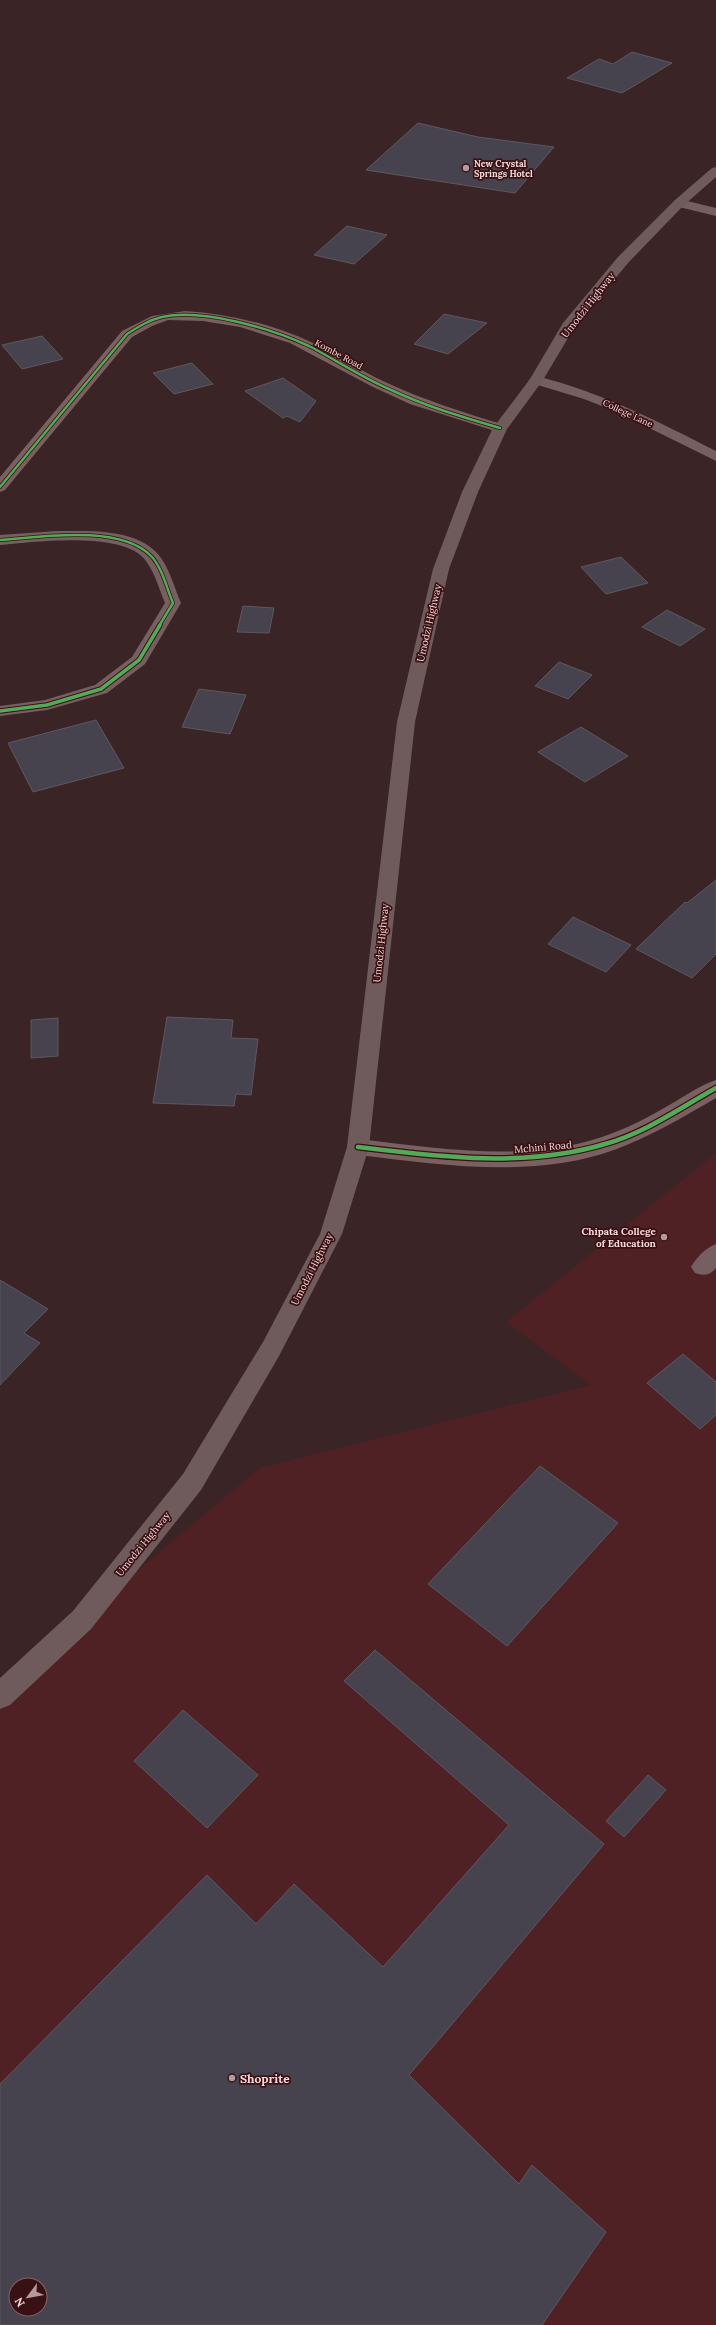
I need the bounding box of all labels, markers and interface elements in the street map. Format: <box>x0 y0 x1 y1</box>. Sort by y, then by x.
place label: New Crystal Springs Hotel <box>474 158 533 179</box>
marker: New Crystal Springs Hotel <box>461 163 471 173</box>
street label: Umodzi Highway <box>558 269 618 340</box>
street label: Kombe Road <box>313 337 365 372</box>
street label: College Lane <box>601 397 655 429</box>
street label: Umodzi Highway <box>414 582 444 663</box>
street label: Umodzi Highway <box>370 902 392 983</box>
street label: Mchini Road <box>514 1138 572 1156</box>
place label: Chipata College of Education <box>581 1225 657 1250</box>
street label: Umodzi Highway <box>288 1230 336 1307</box>
marker: Chipata College of Education <box>659 1232 669 1242</box>
street label: Umodzi Highway <box>113 1509 173 1579</box>
place label: Shoprite <box>240 2071 290 2086</box>
marker: Shoprite <box>227 2073 237 2083</box>
north arrow <box>8 2277 48 2317</box>
text: N <box>11 2295 28 2310</box>

